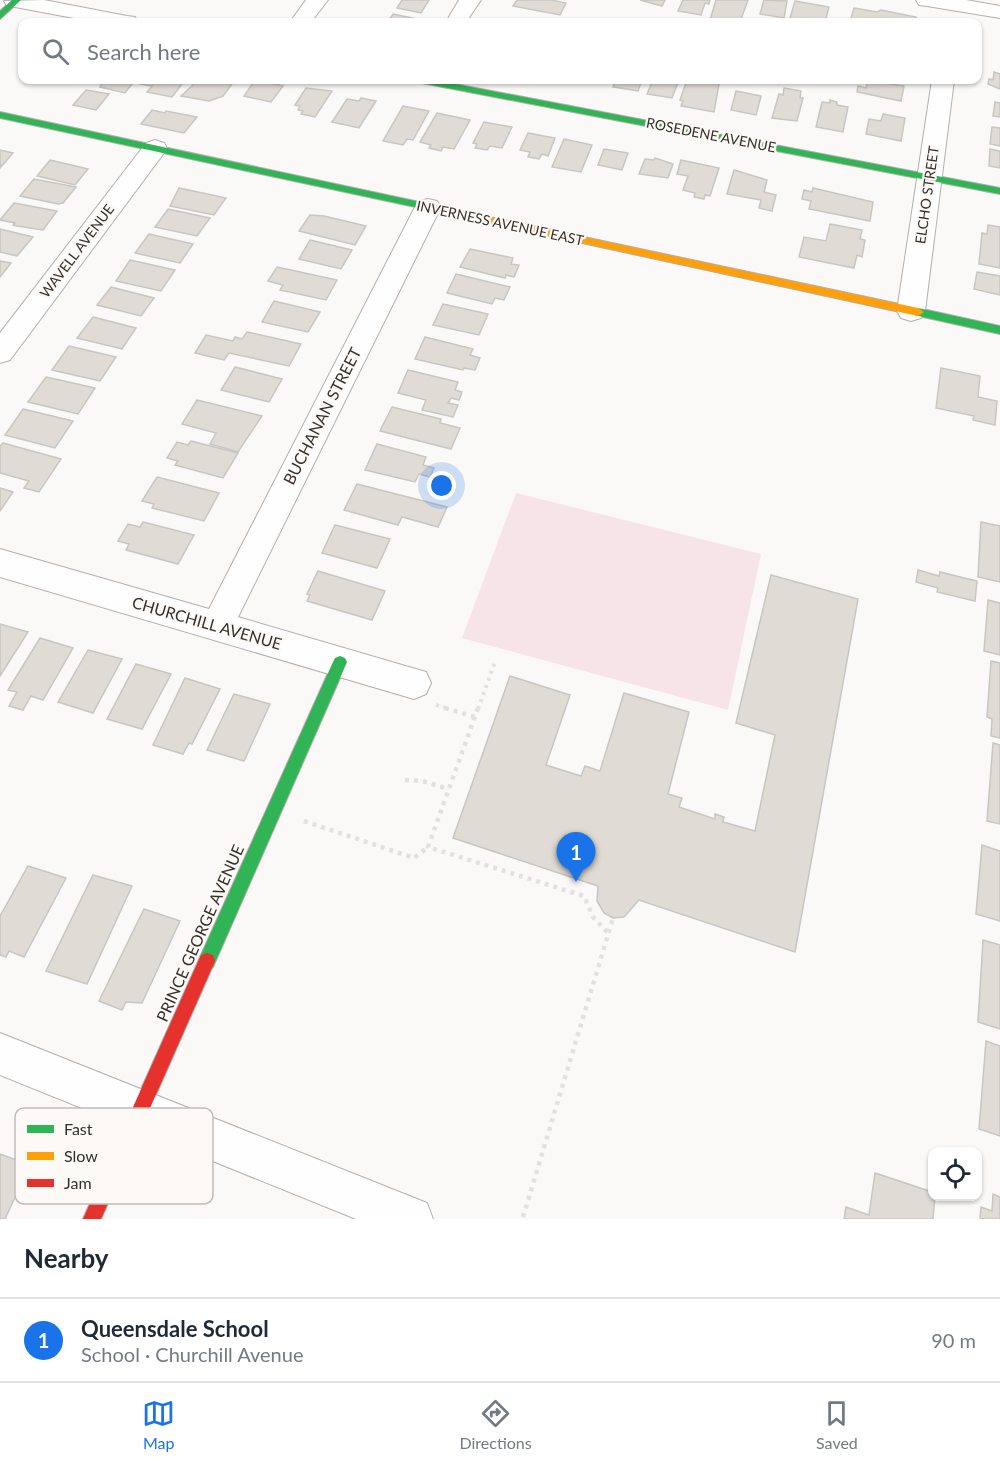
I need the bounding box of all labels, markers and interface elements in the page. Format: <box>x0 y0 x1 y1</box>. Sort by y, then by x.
search box <box>18 18 982 84</box>
icon: search <box>39 35 72 68</box>
text: Search here <box>87 38 200 65</box>
street label: ROSEDENE AVENUE <box>645 114 777 155</box>
street label: ELCHO STREET <box>911 144 942 245</box>
street label: INVERNESS AVENUE EAST <box>415 196 586 249</box>
street label: WAVELL AVENUE <box>36 201 117 301</box>
street label: BUCHANAN STREET <box>279 344 365 487</box>
your location <box>427 471 456 500</box>
street label: CHURCHILL AVENUE <box>130 592 284 653</box>
pin: 1 <box>556 832 596 882</box>
street label: PRINCE GEORGE AVENUE <box>152 841 247 1024</box>
legend <box>15 1108 213 1204</box>
text: Fast <box>64 1119 93 1138</box>
text: Slow <box>64 1146 98 1165</box>
map controls <box>928 1147 982 1201</box>
button: locate <box>928 1147 982 1201</box>
text: Jam <box>64 1173 92 1192</box>
text: Nearby <box>24 1242 109 1274</box>
text: Queensdale School <box>81 1315 269 1342</box>
text: 1 <box>38 1328 49 1352</box>
text: 90 m <box>931 1328 976 1352</box>
text: School · Churchill Avenue <box>81 1342 304 1366</box>
tab: Map <box>142 1397 175 1452</box>
tab: Directions <box>459 1397 532 1452</box>
tab: Saved <box>816 1397 858 1452</box>

